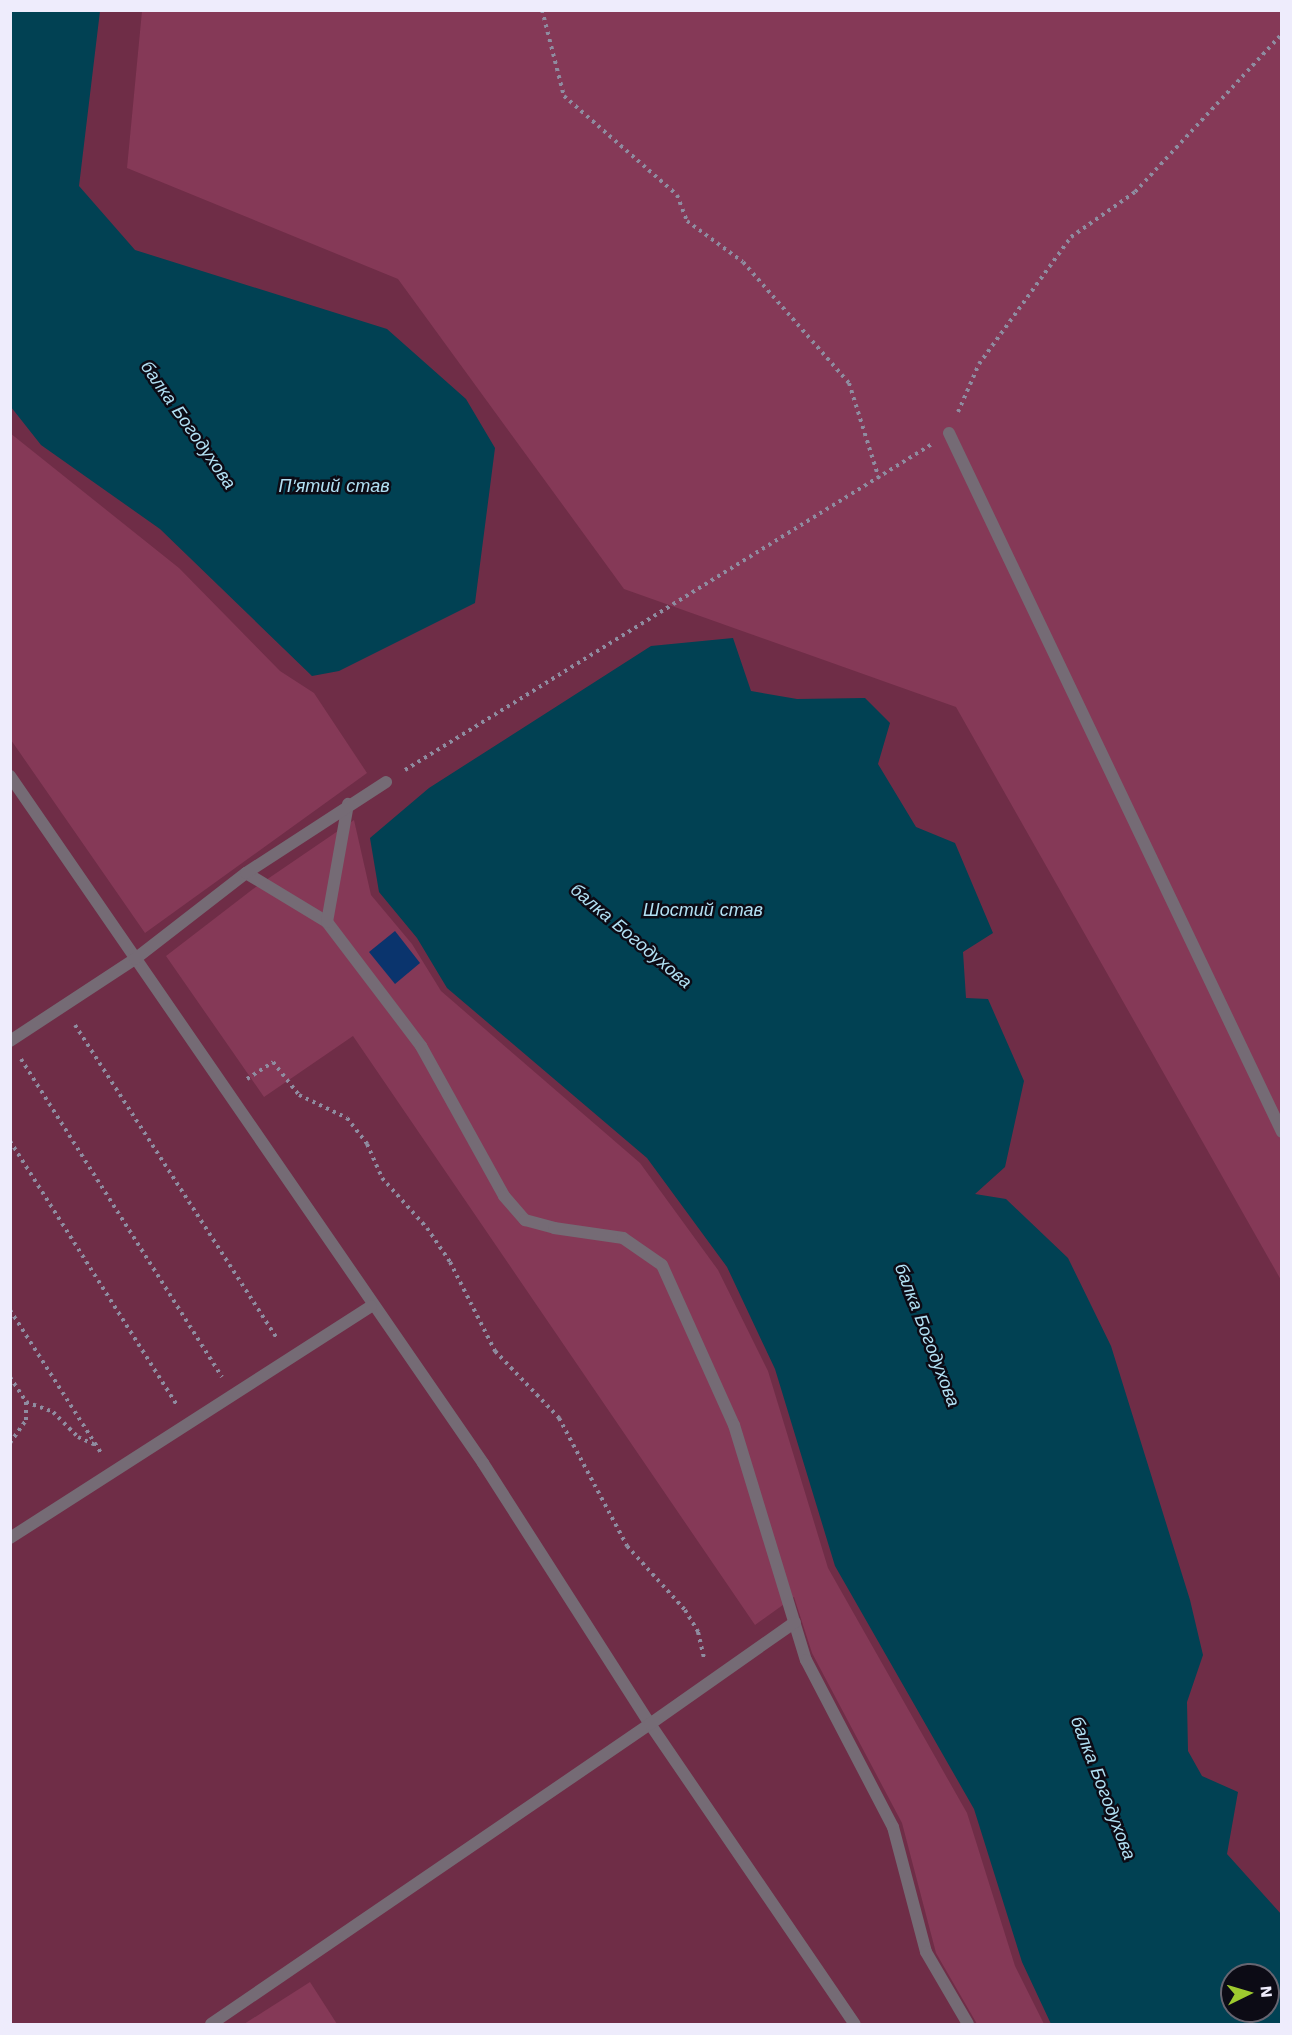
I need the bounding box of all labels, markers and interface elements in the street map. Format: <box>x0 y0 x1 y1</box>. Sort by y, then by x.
water label: балка Богодухова <box>136 357 240 493</box>
water label: П'ятий став <box>278 475 390 497</box>
water label: балка Богодухова <box>566 879 696 993</box>
water label: Шостий став <box>643 899 763 921</box>
water label: балка Богодухова <box>890 1260 964 1410</box>
water label: балка Богодухова <box>1066 1713 1140 1863</box>
north arrow <box>1220 1963 1280 2023</box>
text: N <box>1256 1985 1276 1998</box>

